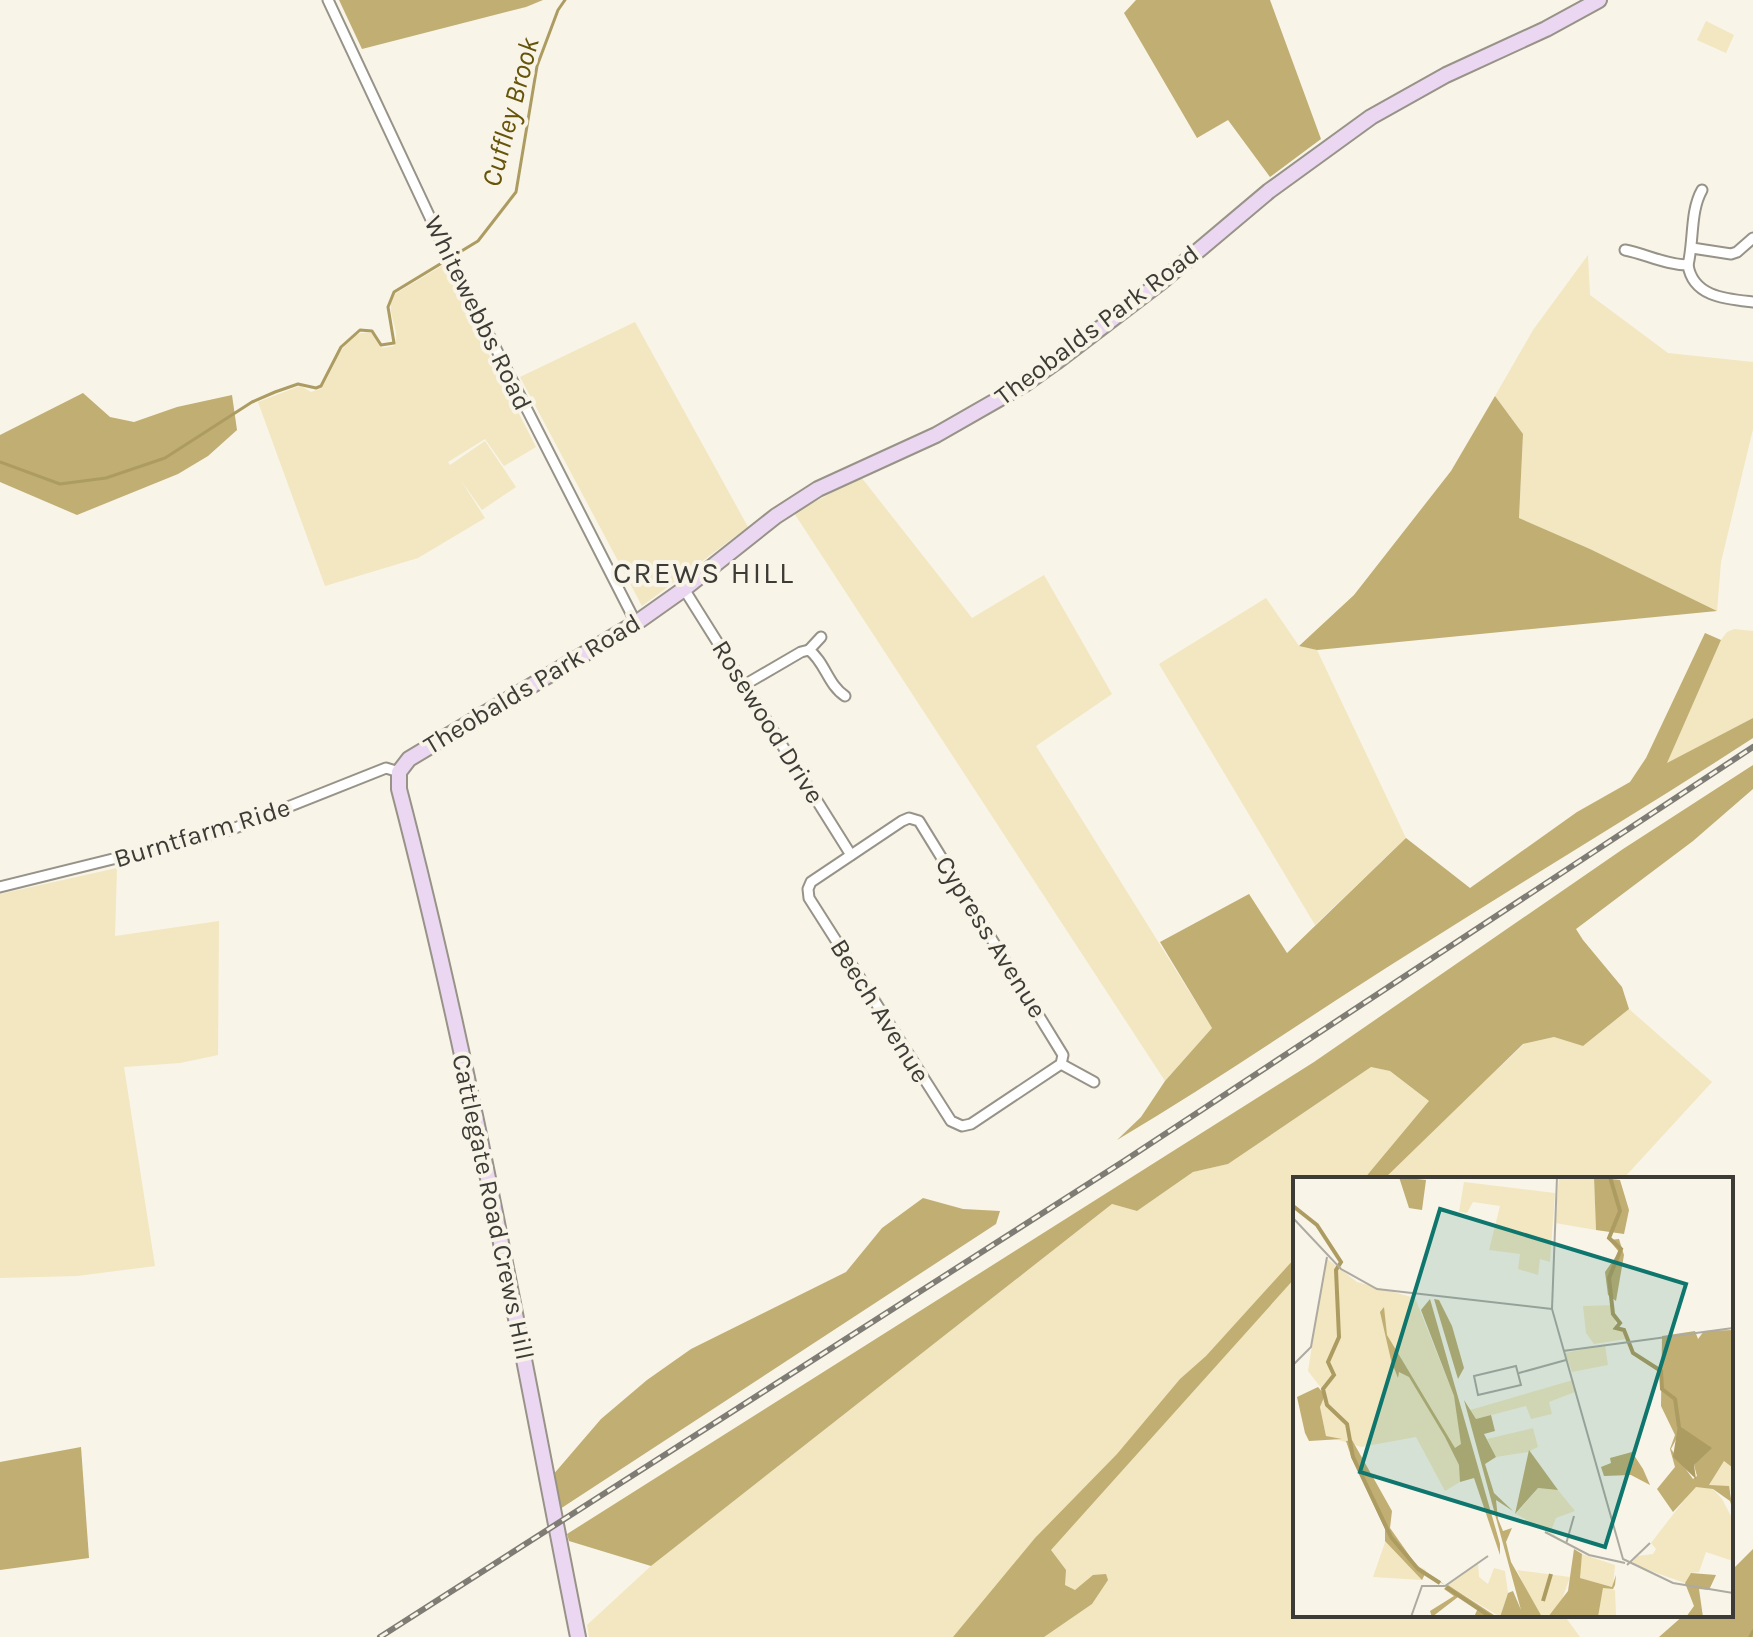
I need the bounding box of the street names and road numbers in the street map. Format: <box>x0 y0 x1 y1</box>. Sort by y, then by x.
street label: Whitewebbs Road <box>417 211 539 415</box>
street label: Theobalds Park Road <box>989 238 1205 412</box>
street label: Theobalds Park Road <box>418 607 646 761</box>
street label: Rosewood Drive <box>705 635 831 809</box>
street label: Burntfarm Ride <box>110 792 294 874</box>
street label: Cypress Avenue <box>929 850 1053 1024</box>
street label: Beech Avenue <box>823 933 937 1089</box>
street label: Cattlegate Road Crews Hill <box>445 1051 541 1363</box>

